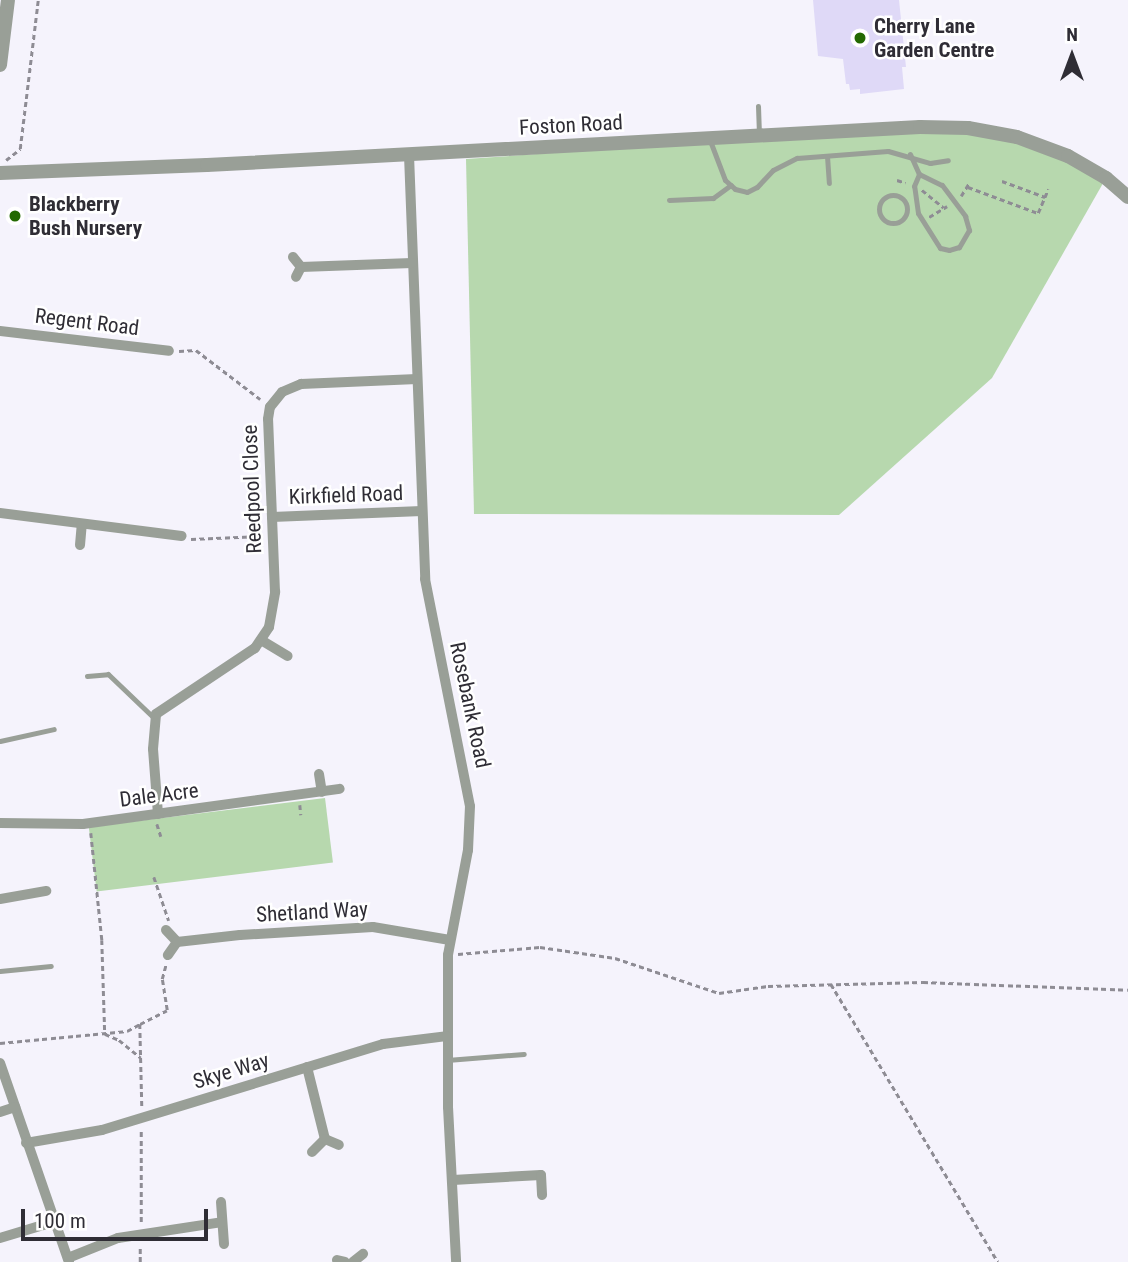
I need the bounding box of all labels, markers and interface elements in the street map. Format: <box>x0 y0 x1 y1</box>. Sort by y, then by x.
place label: Cherry Lane Garden Centre <box>874 13 994 63</box>
north arrow <box>1037 21 1107 91</box>
text: N <box>1066 23 1078 46</box>
marker: Cherry Lane Garden Centre <box>852 30 868 46</box>
street label: Foston Road <box>519 110 623 140</box>
place label: Blackberry Bush Nursery <box>29 191 142 241</box>
marker: Blackberry Bush Nursery <box>7 208 23 224</box>
street label: Regent Road <box>34 303 140 341</box>
street label: Reedpool Close <box>237 424 267 554</box>
street label: Kirkfield Road <box>288 480 404 510</box>
street label: Rosebank Road <box>444 640 496 770</box>
street label: Dale Acre <box>118 778 200 812</box>
street label: Shetland Way <box>256 896 368 928</box>
street label: Skye Way <box>190 1048 272 1094</box>
scale bar <box>24 1196 212 1240</box>
text: 100 m <box>34 1209 86 1233</box>

